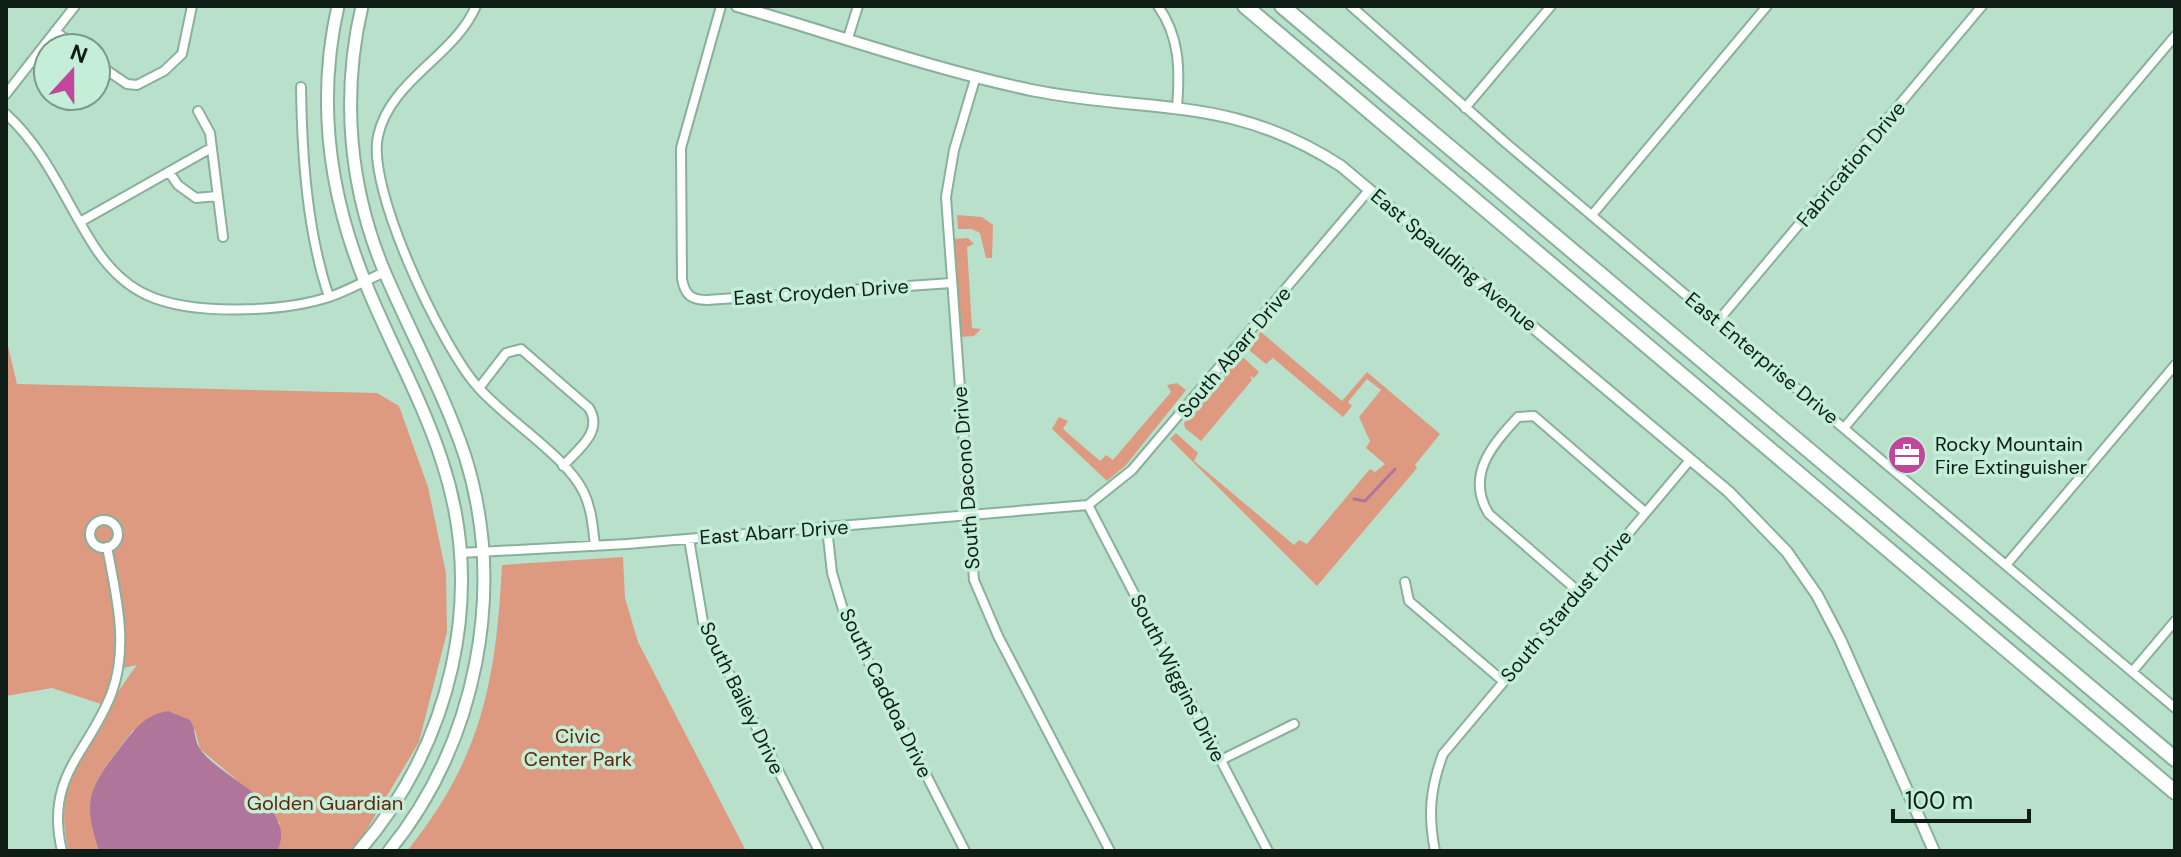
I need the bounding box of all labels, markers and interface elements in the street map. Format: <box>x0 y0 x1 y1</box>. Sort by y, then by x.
north arrow <box>32 32 112 112</box>
text: N <box>66 37 92 70</box>
street label: Fabrication Drive <box>1791 96 1911 232</box>
street label: East Spaulding Avenue <box>1366 183 1542 337</box>
street label: East Croyden Drive <box>733 273 909 311</box>
street label: South Abarr Drive <box>1171 281 1297 423</box>
street label: East Enterprise Drive <box>1680 286 1844 430</box>
street label: South Dacono Drive <box>947 386 985 570</box>
place label: Rocky Mountain Fire Extinguisher <box>1935 431 2087 480</box>
office icon: Rocky Mountain Fire Extinguisher <box>1886 434 1928 476</box>
street label: East Abarr Drive <box>699 514 849 550</box>
street label: South Stardust Drive <box>1495 524 1637 688</box>
street label: South Wiggins Drive <box>1124 590 1232 766</box>
street label: South Caddoa Drive <box>834 604 938 782</box>
street label: South Bailey Drive <box>694 617 790 779</box>
park label: Civic Center Park <box>524 723 632 772</box>
scale bar <box>1893 773 2029 823</box>
text: 100 m <box>1905 785 1973 816</box>
park label: Golden Guardian <box>247 790 403 816</box>

